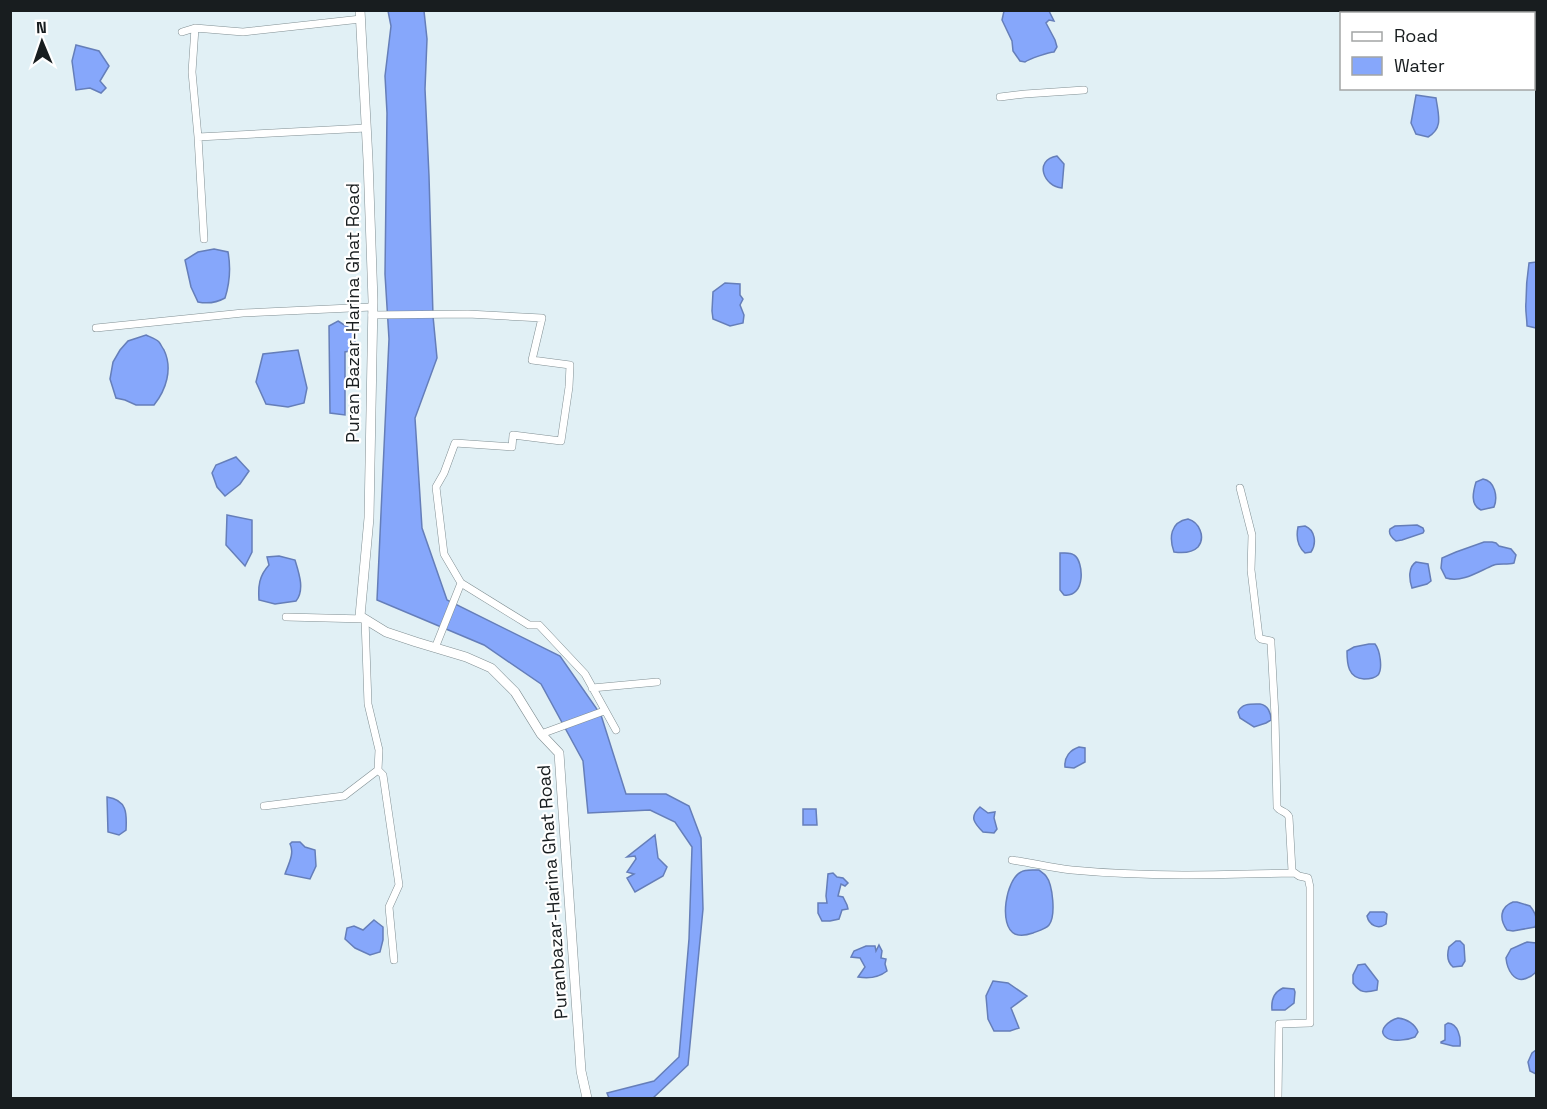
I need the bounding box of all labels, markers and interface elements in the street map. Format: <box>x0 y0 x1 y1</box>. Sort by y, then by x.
north arrow <box>12 12 72 72</box>
legend <box>1340 12 1535 90</box>
text: N <box>36 17 47 38</box>
text: Road <box>1394 24 1438 47</box>
text: Water <box>1394 54 1445 77</box>
street label: Puran Bazar-Harina Ghat Road <box>341 183 364 443</box>
street label: Puranbazar-Harina Ghat Road <box>532 764 572 1020</box>

